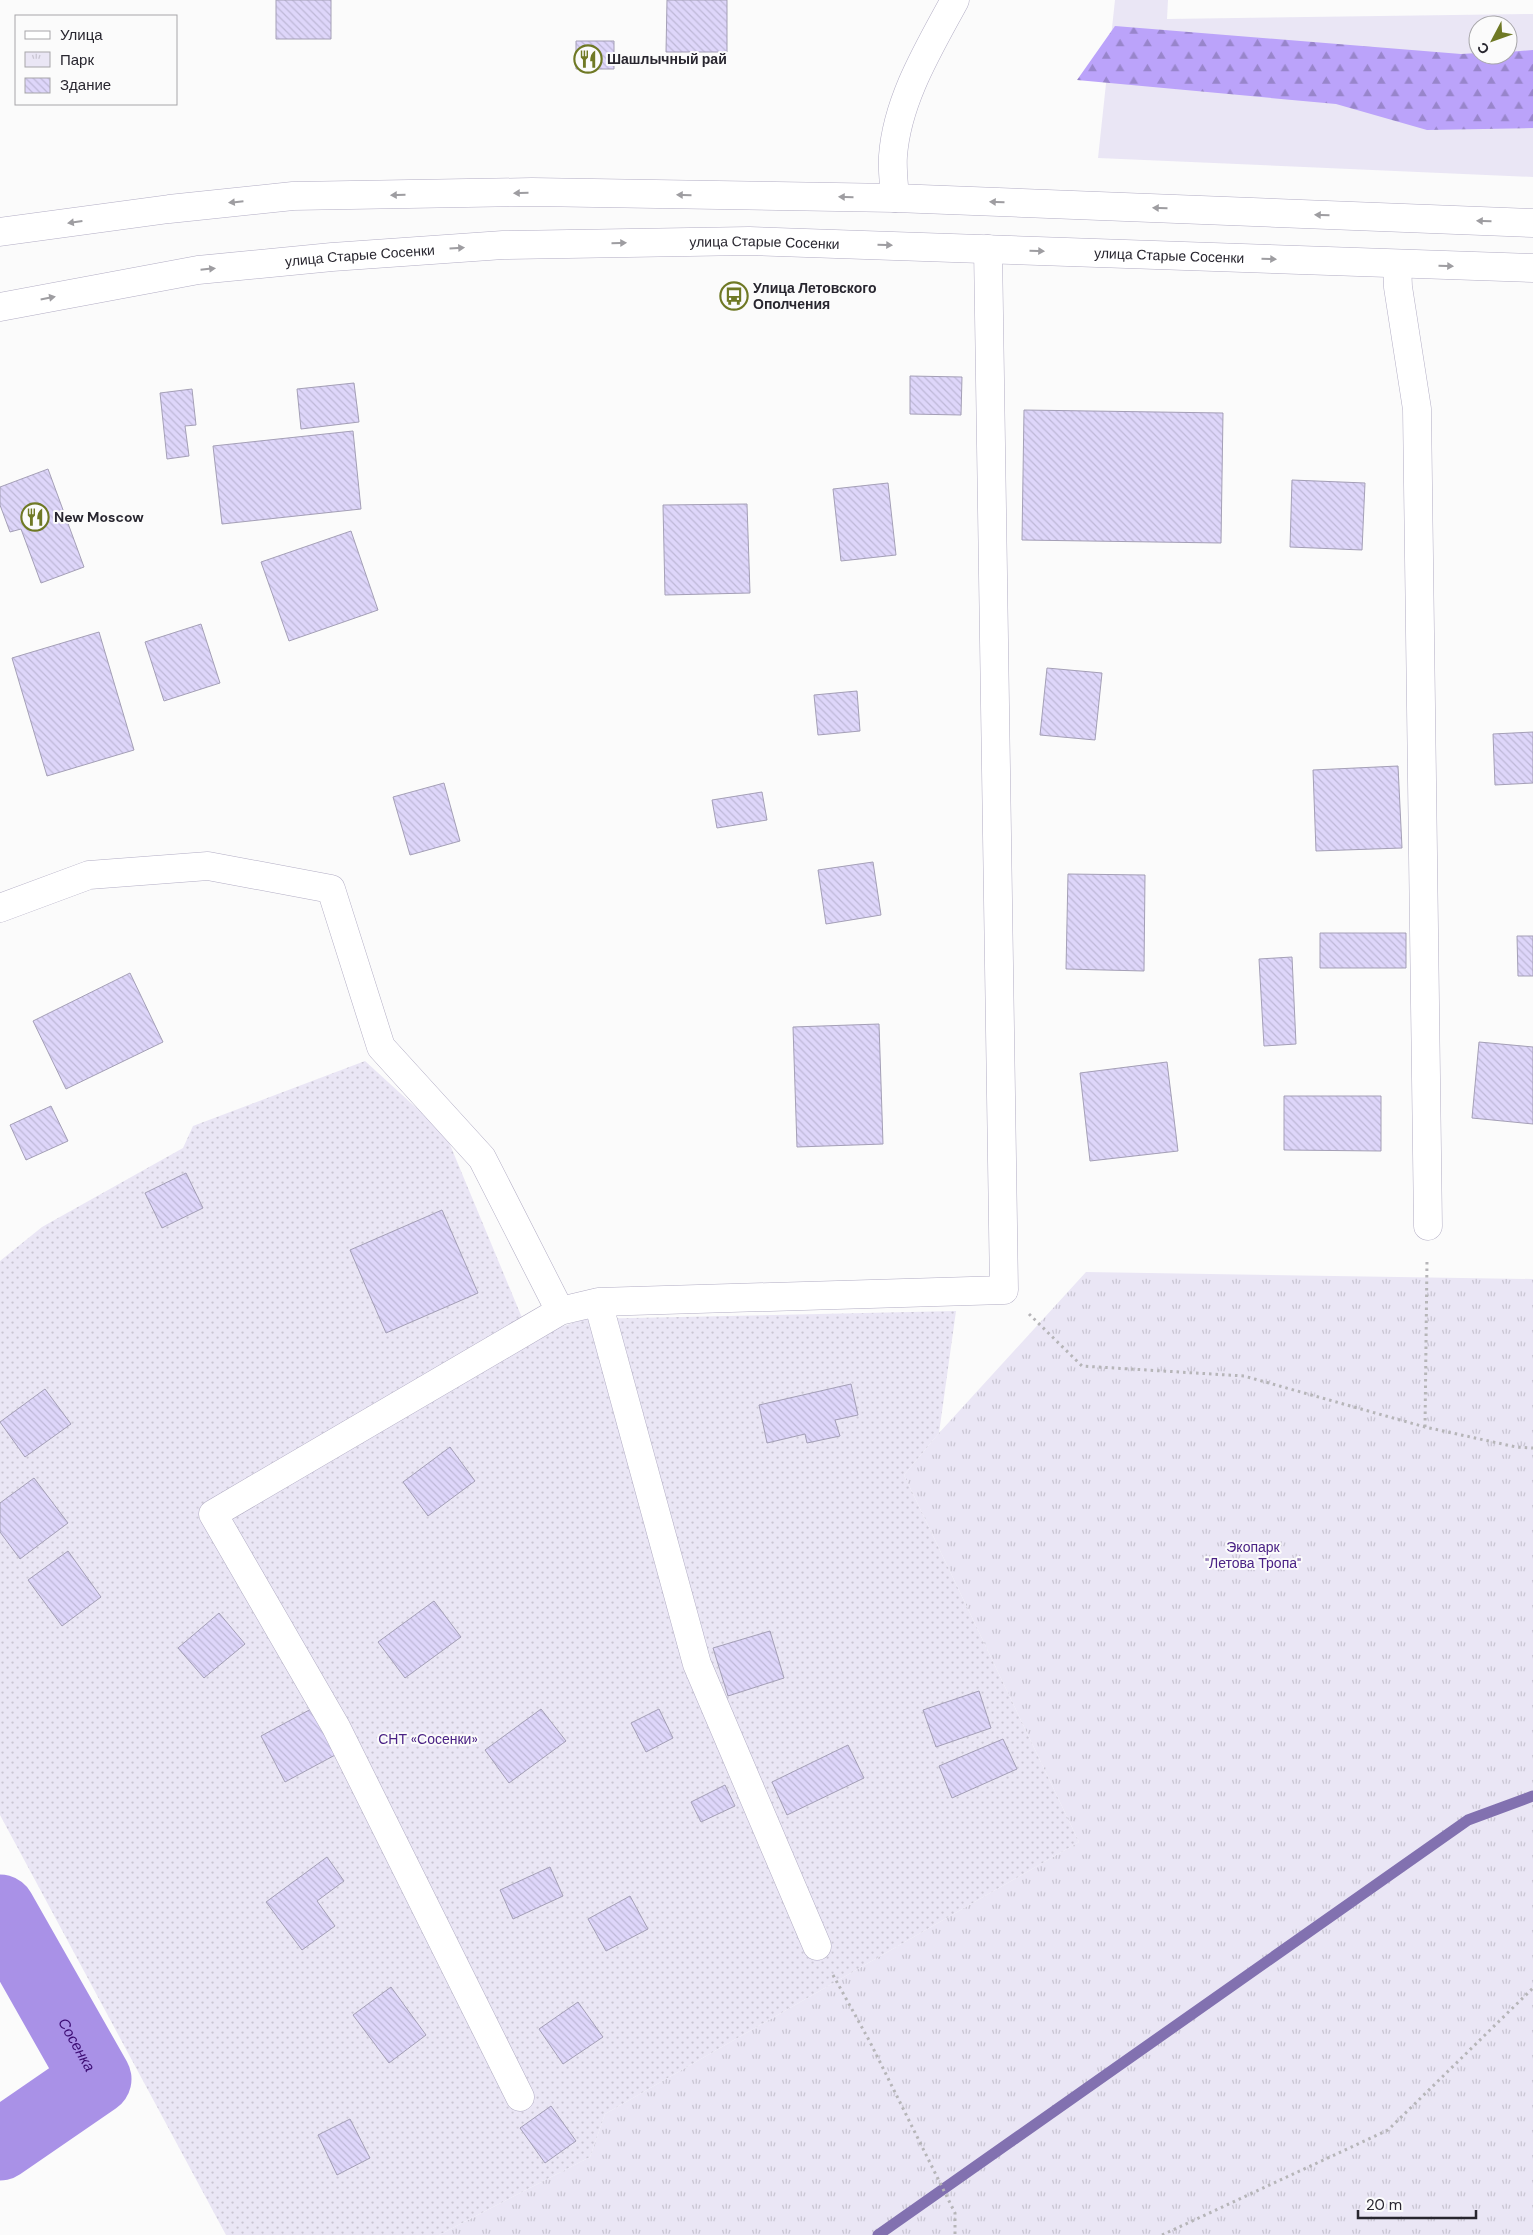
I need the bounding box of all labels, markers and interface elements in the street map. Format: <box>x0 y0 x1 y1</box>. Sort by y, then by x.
legend <box>15 15 178 105</box>
north arrow <box>1468 15 1518 65</box>
text: Улица <box>60 25 103 45</box>
text: С <box>1473 39 1493 58</box>
restaurant icon: Шашлычный рай <box>573 44 603 74</box>
text: Парк <box>60 50 94 70</box>
place label: Шашлычный рай <box>607 50 727 68</box>
text: Здание <box>60 75 111 95</box>
one-way arrow <box>513 189 529 197</box>
one-way arrow <box>390 191 406 199</box>
one-way arrow <box>675 191 691 199</box>
one-way arrow <box>838 193 854 201</box>
one-way arrow <box>228 198 244 206</box>
one-way arrow <box>989 198 1005 206</box>
one-way arrow <box>1151 204 1167 212</box>
one-way arrow <box>1314 210 1330 218</box>
one-way arrow <box>1476 217 1492 225</box>
one-way arrow <box>67 218 83 226</box>
street label: улица Старые Сосенки <box>689 232 840 253</box>
one-way arrow <box>612 239 628 247</box>
street label: улица Старые Сосенки <box>284 241 435 271</box>
one-way arrow <box>877 242 893 250</box>
one-way arrow <box>449 244 465 252</box>
street label: улица Старые Сосенки <box>1094 244 1245 267</box>
one-way arrow <box>1029 247 1045 255</box>
one-way arrow <box>1261 256 1277 264</box>
one-way arrow <box>1438 262 1454 270</box>
one-way arrow <box>200 265 216 273</box>
place label: Улица Летовского Ополчения <box>753 279 876 313</box>
bus stop icon: Улица Летовского Ополчения <box>719 281 749 311</box>
one-way arrow <box>40 294 56 302</box>
restaurant icon: New Moscow <box>20 502 50 532</box>
place label: New Moscow <box>54 508 144 526</box>
park label: Экопарк "Летова Тропа" <box>1205 1538 1301 1572</box>
park label: СНТ «Сосенки» <box>378 1730 478 1748</box>
water label: Сосенка <box>53 2014 100 2075</box>
scale bar <box>1358 2188 1476 2220</box>
text: 20 m <box>1366 2195 1402 2215</box>

